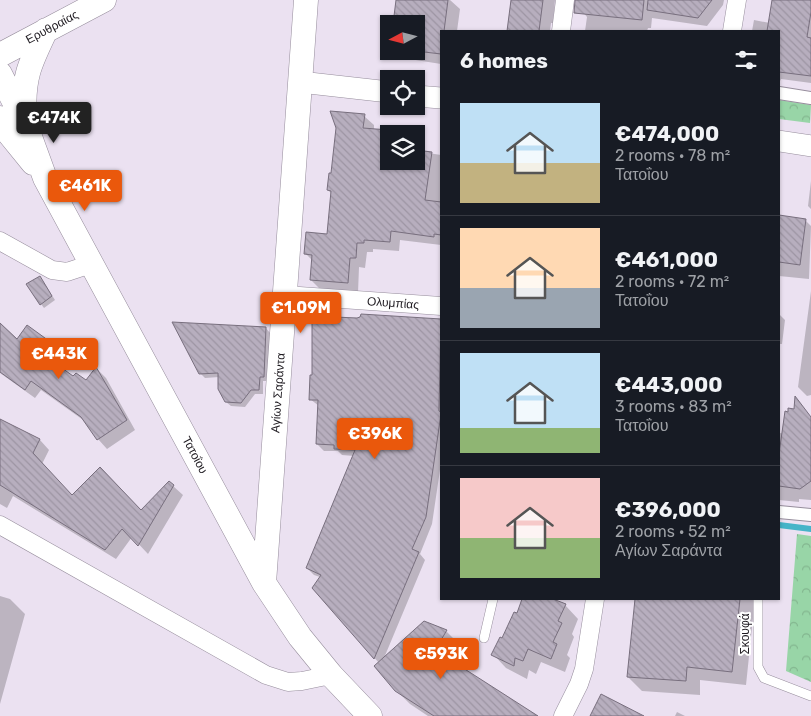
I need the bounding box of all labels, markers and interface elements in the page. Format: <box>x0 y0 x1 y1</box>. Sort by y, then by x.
street label: Ερυθραίας <box>23 7 81 47</box>
north arrow <box>380 15 425 60</box>
map controls <box>380 15 425 170</box>
icon: filters <box>732 46 760 74</box>
text: 6 homes <box>460 48 548 73</box>
button: locate <box>380 70 425 115</box>
pin: €474K <box>19 102 89 144</box>
text: €474K <box>27 108 81 127</box>
text: €474,000 <box>615 121 719 146</box>
icon: home <box>500 123 560 183</box>
button: layers <box>380 125 425 170</box>
text: 2 rooms · 78 m² <box>615 146 730 165</box>
text: Τατοΐου <box>615 165 668 184</box>
pin: €461K <box>50 170 120 212</box>
text: €461K <box>59 176 111 195</box>
text: €461,000 <box>615 247 718 272</box>
icon: home <box>500 248 560 308</box>
text: 2 rooms · 72 m² <box>615 272 729 291</box>
text: Τατοΐου <box>615 291 668 310</box>
pin: €1.09M <box>260 292 342 334</box>
street label: Ολυμπίας <box>366 294 420 312</box>
text: €1.09M <box>271 298 331 317</box>
pin: €443K <box>24 338 94 380</box>
text: €443K <box>31 344 87 363</box>
street label: Αγίων Σαράντα <box>268 352 288 434</box>
text: €443,000 <box>615 372 723 397</box>
icon: home <box>500 373 560 433</box>
text: 3 rooms · 83 m² <box>615 397 732 416</box>
text: Τατοΐου <box>615 416 668 435</box>
pin: €396K <box>340 418 410 460</box>
text: €396K <box>348 424 402 443</box>
street label: Τατοΐου <box>179 434 211 476</box>
text: €396,000 <box>615 497 721 522</box>
icon: home <box>500 498 560 558</box>
text: 2 rooms · 52 m² <box>615 522 731 541</box>
text: Αγίων Σαράντα <box>615 541 722 560</box>
street label: Σκουφά <box>738 613 752 655</box>
pin: €593K <box>406 638 476 680</box>
text: €593K <box>414 644 468 663</box>

